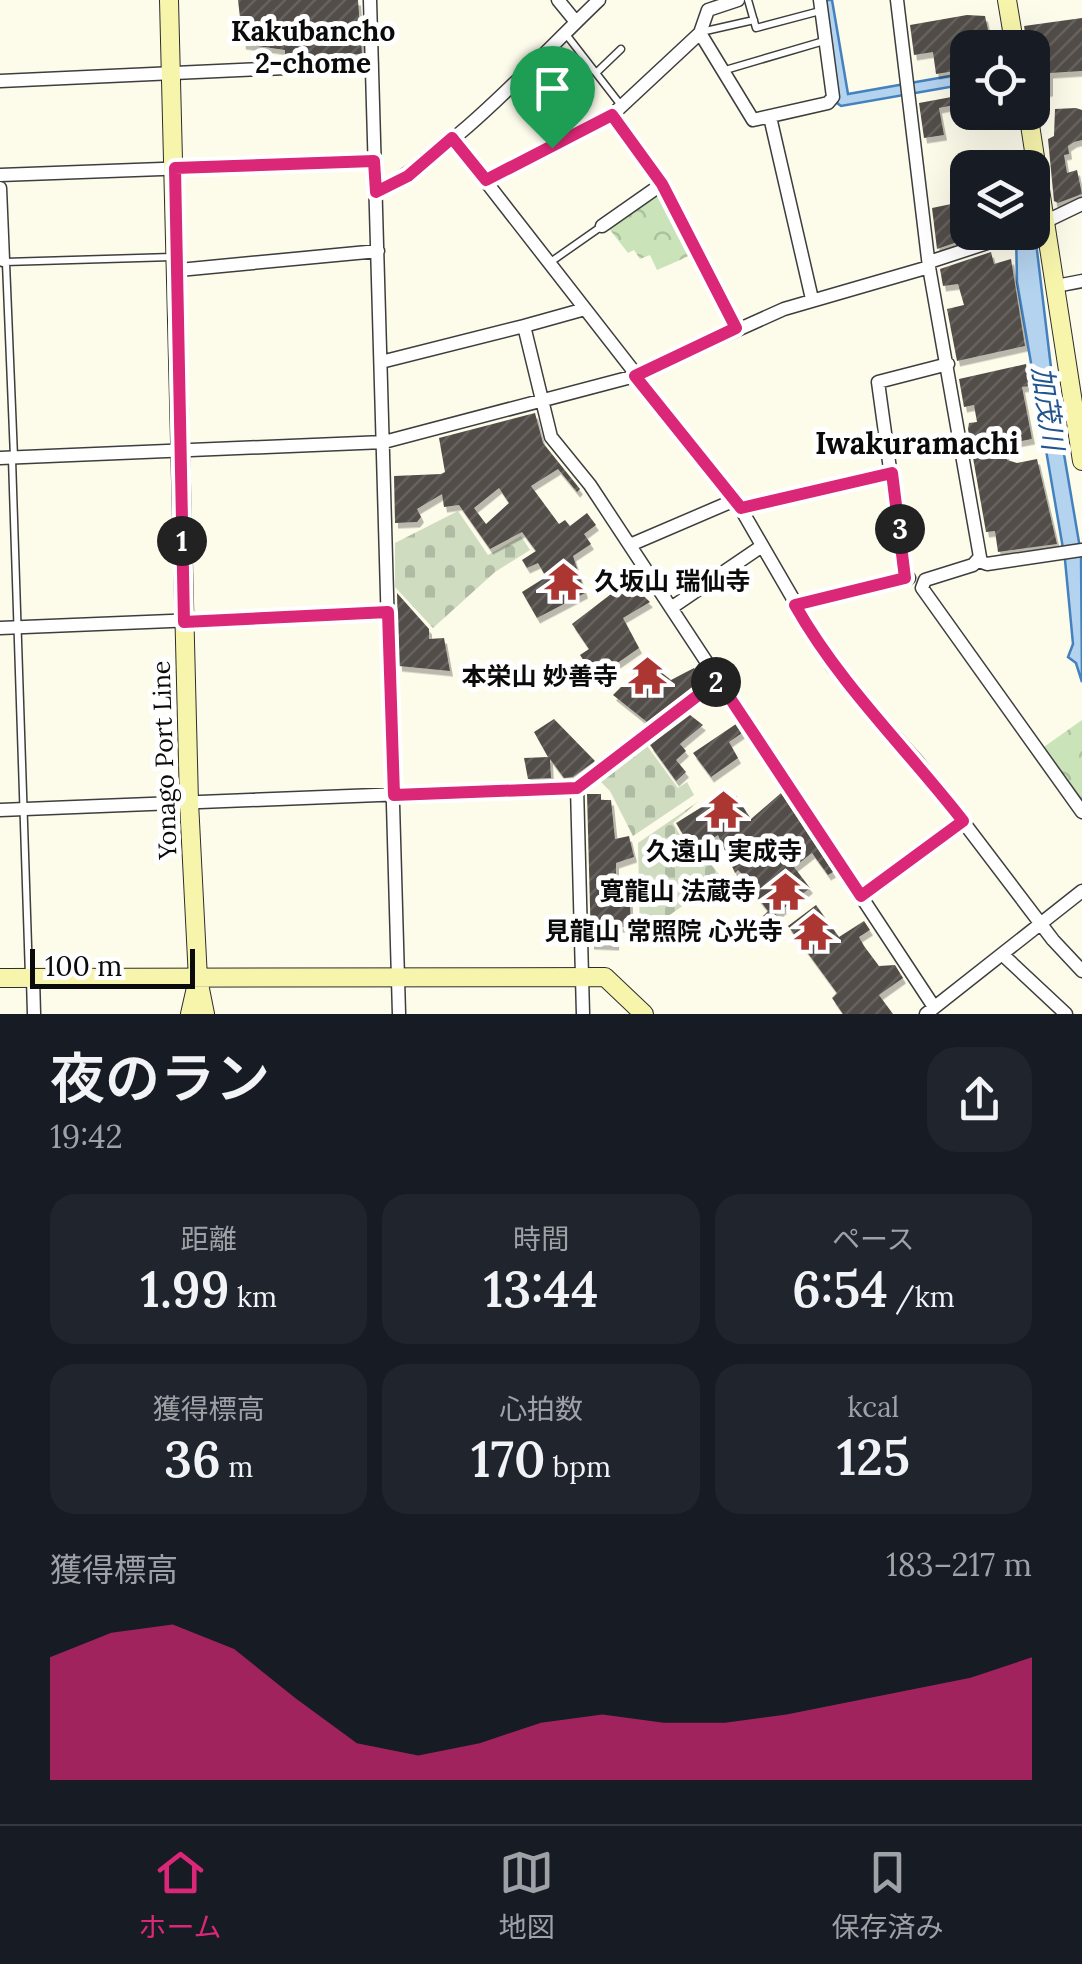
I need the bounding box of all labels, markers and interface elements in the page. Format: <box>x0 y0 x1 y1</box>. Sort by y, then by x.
district label: Kakubancho 2-chome <box>231 13 395 81</box>
map controls <box>950 30 1050 250</box>
button: locate <box>950 30 1050 130</box>
pin <box>510 46 595 149</box>
icon: arrive <box>525 61 580 116</box>
button: layers <box>950 150 1050 250</box>
water label: 加茂川 <box>1024 364 1072 455</box>
district label: Iwakuramachi <box>815 424 1019 462</box>
pin: 3 <box>875 504 925 554</box>
text: 3 <box>892 511 908 547</box>
pin: 1 <box>157 516 207 566</box>
text: 1 <box>176 523 188 559</box>
temple icon: 久坂山 瑞仙寺 <box>543 560 585 602</box>
place label: 久坂山 瑞仙寺 <box>594 565 751 597</box>
temple icon: 本栄山 妙善寺 <box>627 655 669 697</box>
pin: 2 <box>691 657 741 707</box>
street label: Yonago Port Line <box>145 660 183 861</box>
place label: 本栄山 妙善寺 <box>461 660 618 692</box>
text: 2 <box>709 664 723 700</box>
temple icon: 久遠山 実成寺 <box>703 789 745 831</box>
place label: 久遠山 実成寺 <box>646 835 802 867</box>
temple icon: 寛龍山 法蔵寺 <box>765 870 807 912</box>
place label: 寛龍山 法蔵寺 <box>599 875 756 907</box>
temple icon: 見龍山 常照院 心光寺 <box>792 910 834 952</box>
place label: 見龍山 常照院 心光寺 <box>545 915 783 947</box>
scale bar <box>30 944 195 988</box>
text: 100 m <box>45 948 122 984</box>
text: 夜のラン <box>50 1043 270 1113</box>
button: share <box>927 1047 1032 1152</box>
text: 19:42 <box>50 1116 123 1157</box>
text: 距離 <box>181 1221 237 1257</box>
text: 時間 <box>513 1221 569 1257</box>
text: ペース <box>832 1221 915 1257</box>
text: 1.99 <box>140 1257 230 1321</box>
text: 13:44 <box>484 1257 598 1321</box>
text: 6:54 <box>792 1257 888 1321</box>
text: km <box>230 1279 277 1315</box>
text: /km <box>888 1279 955 1315</box>
text: kcal <box>847 1389 899 1425</box>
text: 獲得標高 <box>153 1391 265 1427</box>
text: 心拍数 <box>499 1391 583 1427</box>
text: 125 <box>837 1425 910 1489</box>
text: 36 <box>164 1427 221 1491</box>
text: 170 <box>471 1427 546 1491</box>
text: m <box>221 1449 253 1485</box>
text: bpm <box>546 1449 611 1485</box>
text: 183–217 m <box>886 1544 1032 1585</box>
text: 獲得標高 <box>50 1549 178 1590</box>
tab: ホーム <box>138 1845 222 1945</box>
tab: 地図 <box>499 1845 555 1945</box>
tab: 保存済み <box>831 1845 944 1945</box>

